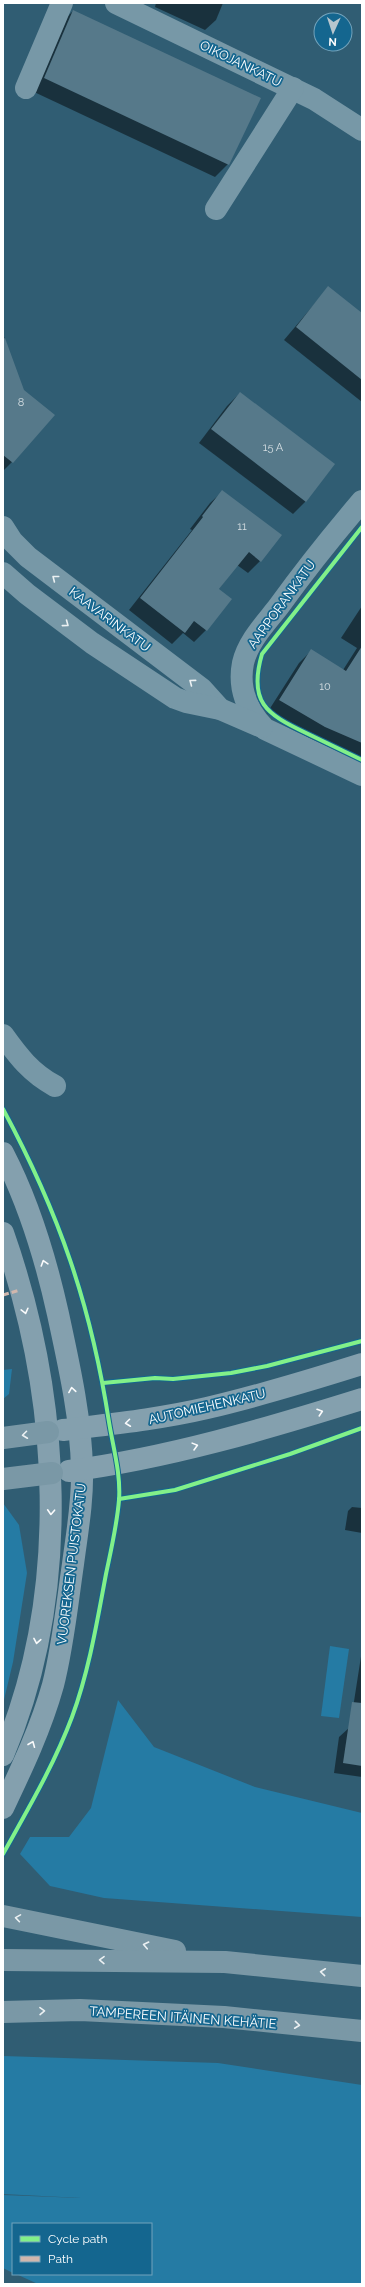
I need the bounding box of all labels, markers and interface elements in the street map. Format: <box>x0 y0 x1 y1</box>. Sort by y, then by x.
north arrow <box>313 12 353 52</box>
text: N <box>328 35 337 48</box>
street label: OIKOJANKATU <box>197 37 284 90</box>
house number: 8 <box>18 396 24 409</box>
house number: 15 A <box>263 441 284 454</box>
house number: 11 <box>237 520 247 533</box>
street label: AARPORANKATU <box>244 557 318 651</box>
one-way arrow <box>53 575 60 582</box>
street label: KAAVARINKATU <box>66 584 153 655</box>
one-way arrow <box>62 619 69 626</box>
one-way arrow <box>189 679 196 686</box>
house number: 10 <box>319 680 331 693</box>
one-way arrow <box>40 1260 49 1267</box>
one-way arrow <box>20 1307 29 1314</box>
street label: AUTOMIEHENKATU <box>147 1386 267 1427</box>
one-way arrow <box>68 1387 77 1393</box>
one-way arrow <box>316 1408 323 1417</box>
one-way arrow <box>125 1418 131 1427</box>
one-way arrow <box>22 1430 29 1439</box>
one-way arrow <box>191 1443 198 1451</box>
street label: VUOREKSEN PUISTOKATU <box>54 1482 89 1646</box>
one-way arrow <box>47 1509 55 1515</box>
one-way arrow <box>34 1638 42 1644</box>
one-way arrow <box>28 1741 36 1748</box>
one-way arrow <box>15 1914 22 1923</box>
one-way arrow <box>142 1941 149 1949</box>
one-way arrow <box>99 1955 105 1964</box>
one-way arrow <box>320 1968 326 1977</box>
street label: TAMPEREEN ITÄINEN KEHÄTIE <box>89 2002 277 2032</box>
one-way arrow <box>39 2007 45 2015</box>
one-way arrow <box>294 2020 300 2029</box>
legend <box>12 2223 152 2275</box>
text: Cycle path <box>48 2232 107 2246</box>
text: Path <box>48 2252 73 2266</box>

